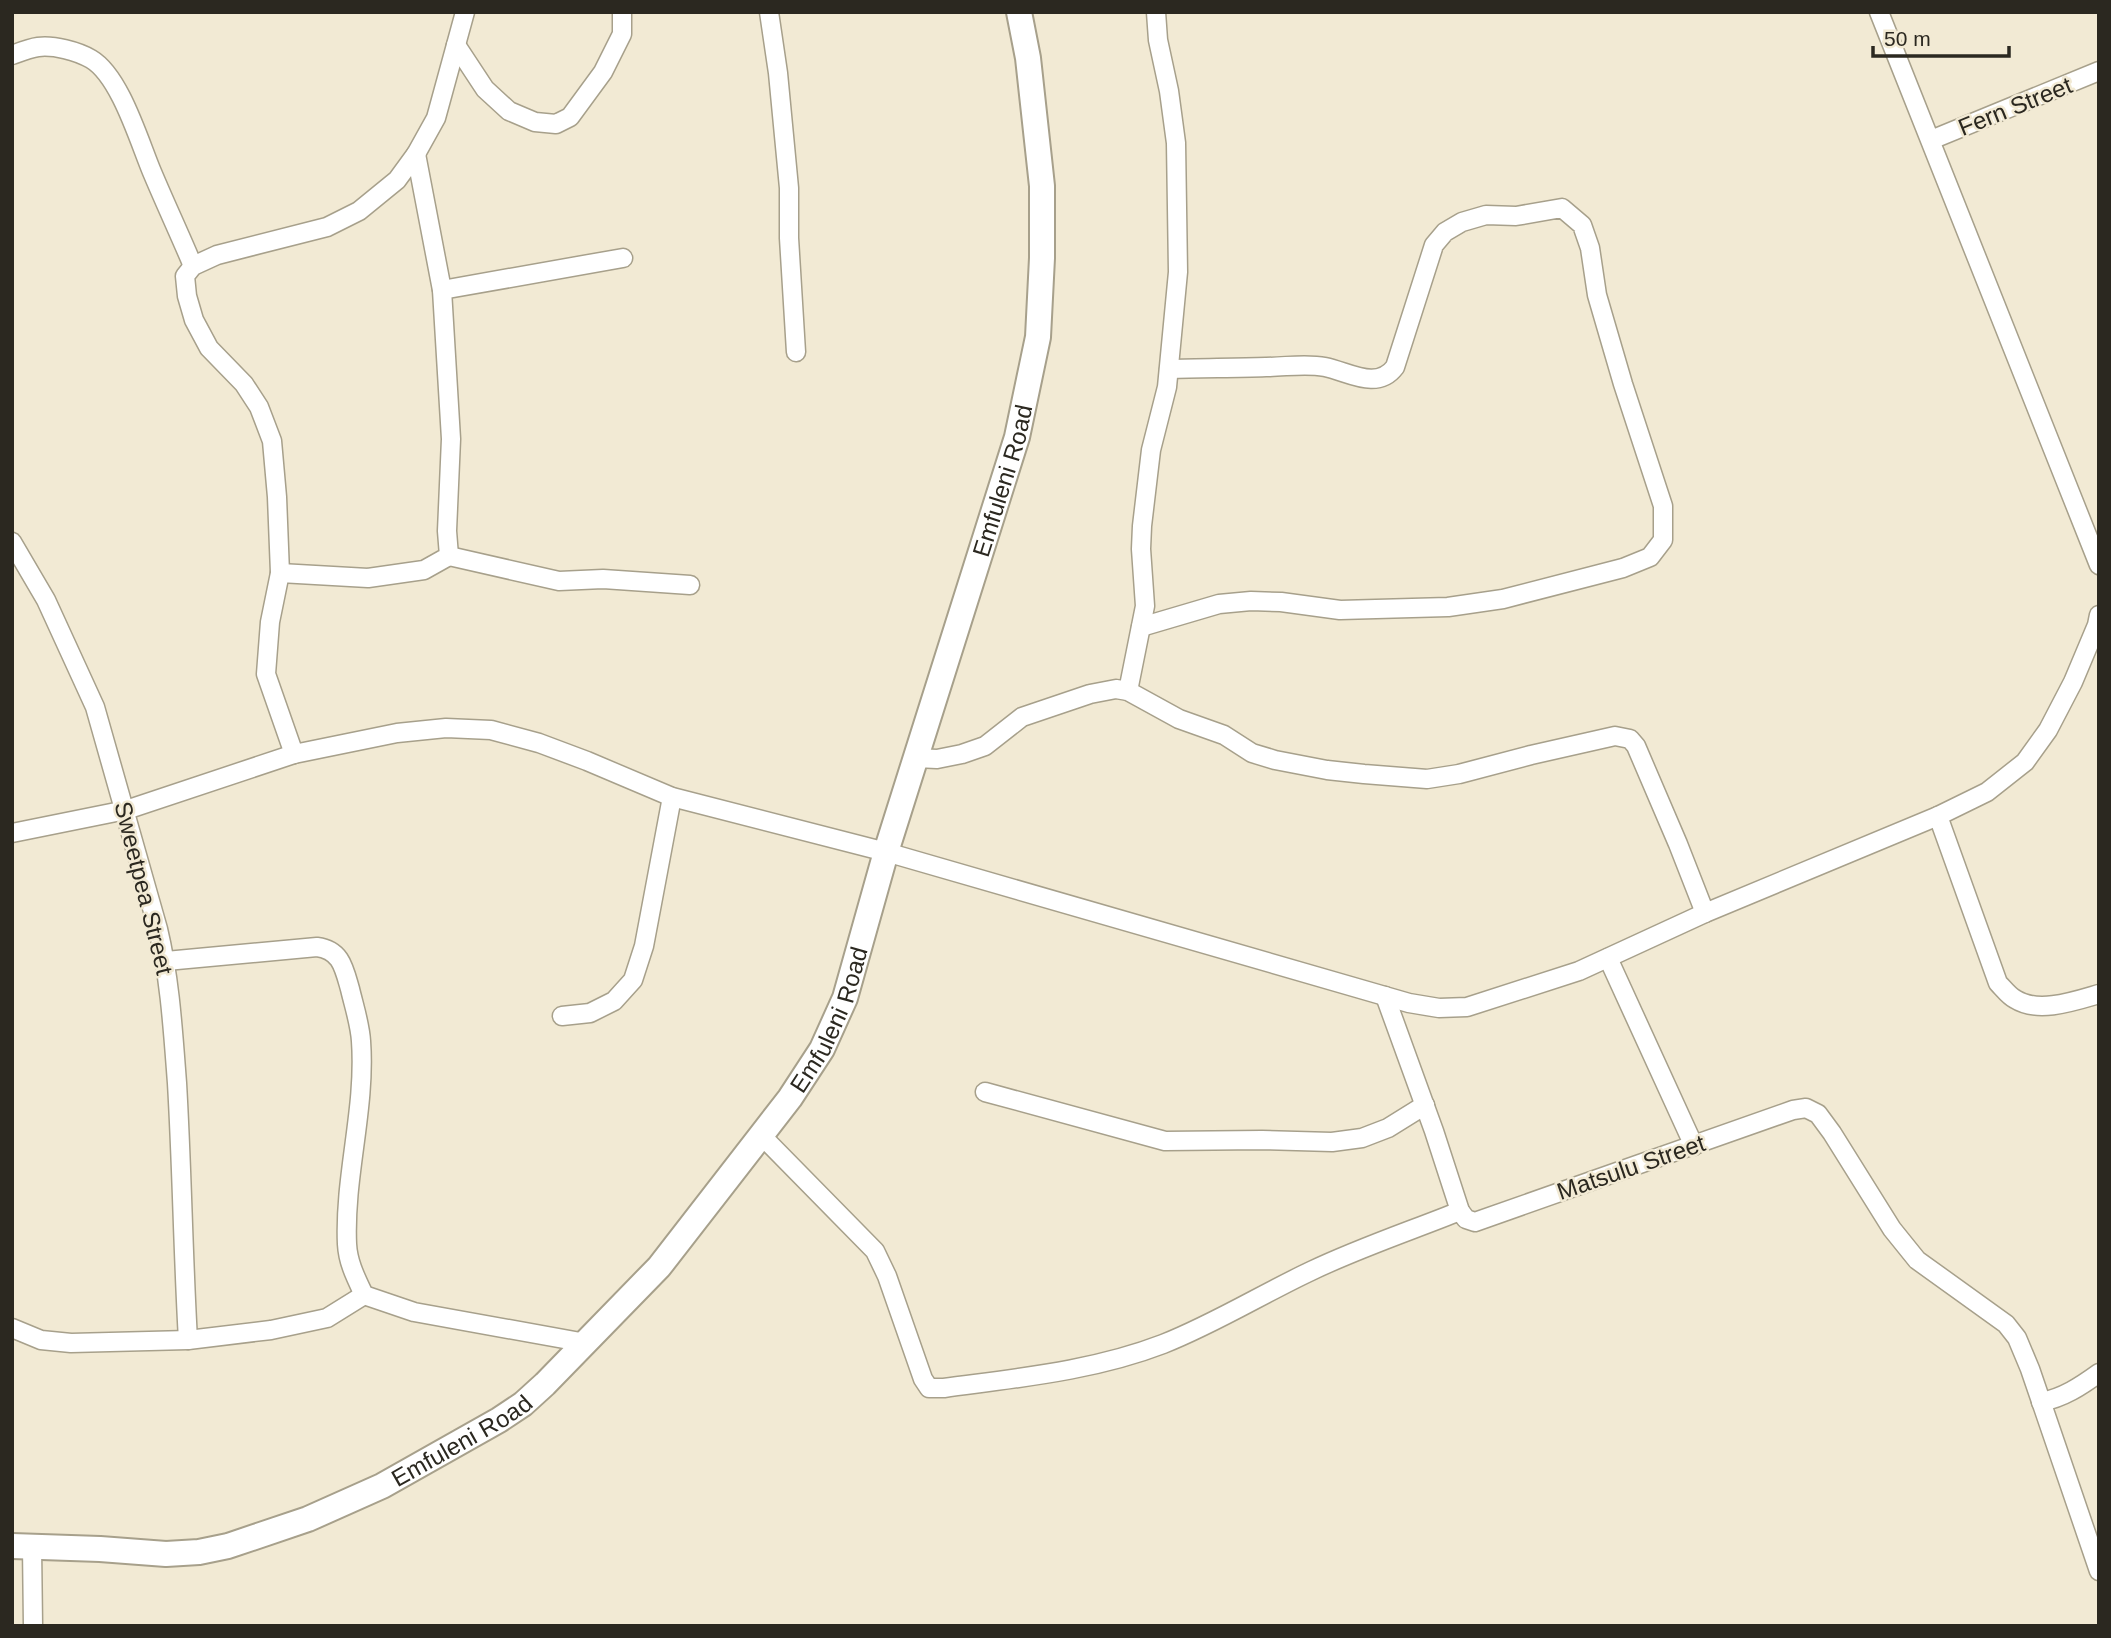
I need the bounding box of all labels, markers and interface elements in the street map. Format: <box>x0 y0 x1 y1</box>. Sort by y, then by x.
scale bar <box>1873 14 2010 58</box>
text: 50 m <box>1884 27 1931 50</box>
street label: Fern Street <box>1954 71 2076 141</box>
street label: Emfuleni Road <box>967 402 1037 560</box>
street label: Sweetpea Street <box>109 799 179 978</box>
street label: Emfuleni Road <box>784 943 872 1097</box>
street label: Matsulu Street <box>1553 1129 1709 1205</box>
street label: Emfuleni Road <box>387 1389 537 1491</box>

